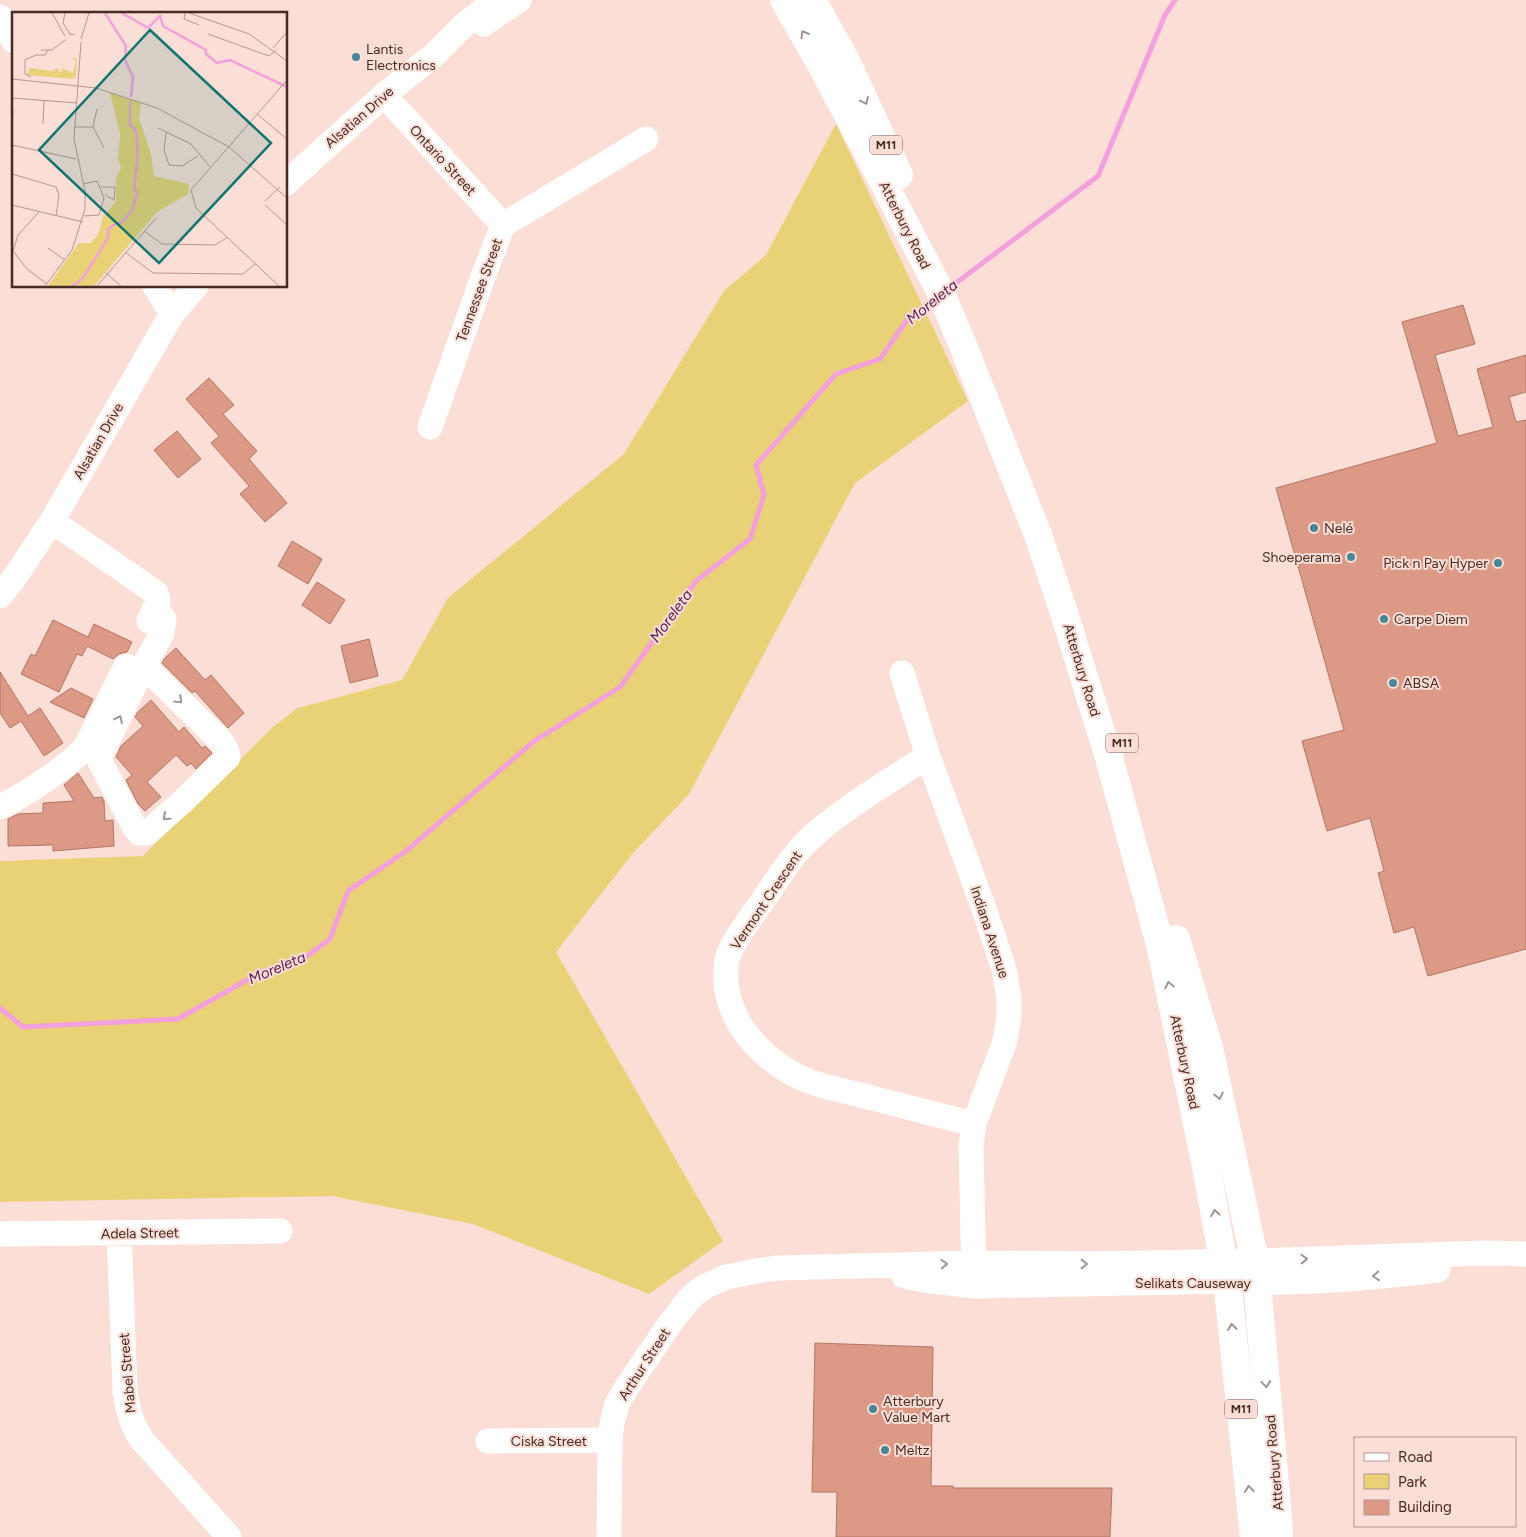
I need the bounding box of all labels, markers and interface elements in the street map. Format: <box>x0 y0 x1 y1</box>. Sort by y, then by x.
inset map <box>12 12 288 288</box>
one-way arrow <box>800 31 810 40</box>
place label: Lantis Electronics <box>366 41 436 74</box>
marker: Lantis Electronics <box>350 51 362 63</box>
street label: Alsatian Drive <box>321 83 397 152</box>
one-way arrow <box>858 96 869 105</box>
street label: Ontario Street <box>406 122 479 199</box>
road number: M11 <box>870 136 902 154</box>
street label: Atterbury Road <box>875 179 934 272</box>
street label: Tennessee Street <box>453 236 506 344</box>
water label: Moreleta <box>903 276 961 328</box>
street label: Alsatian Drive <box>70 400 127 483</box>
place label: Nelé <box>1324 520 1354 537</box>
marker: Nelé <box>1308 522 1320 534</box>
place label: Shoeperama <box>1262 549 1341 566</box>
marker: Shoeperama <box>1345 551 1357 563</box>
place label: Pick n Pay Hyper <box>1383 555 1488 572</box>
marker: Pick n Pay Hyper <box>1492 557 1504 569</box>
water label: Moreleta <box>646 586 696 646</box>
place label: Carpe Diem <box>1394 611 1468 628</box>
marker: Carpe Diem <box>1378 613 1390 625</box>
street label: Atterbury Road <box>1059 622 1104 719</box>
place label: ABSA <box>1403 675 1440 692</box>
marker: ABSA <box>1387 677 1399 689</box>
one-way arrow <box>174 694 183 703</box>
one-way arrow <box>113 715 123 724</box>
road number: M11 <box>1106 734 1138 752</box>
one-way arrow <box>162 811 171 820</box>
street label: Vermont Crescent <box>727 848 806 953</box>
street label: Indiana Avenue <box>967 884 1013 981</box>
water label: Moreleta <box>245 948 309 988</box>
one-way arrow <box>1164 981 1175 990</box>
street label: Atterbury Road <box>1166 1013 1203 1111</box>
one-way arrow <box>1214 1091 1224 1100</box>
one-way arrow <box>1210 1209 1220 1218</box>
street label: Adela Street <box>101 1224 179 1243</box>
one-way arrow <box>1300 1254 1308 1265</box>
one-way arrow <box>940 1259 948 1269</box>
one-way arrow <box>1080 1259 1088 1269</box>
one-way arrow <box>1372 1270 1380 1281</box>
street label: Selikats Causeway <box>1135 1275 1252 1292</box>
one-way arrow <box>1227 1323 1238 1331</box>
street label: Arthur Street <box>615 1325 674 1404</box>
street label: Mabel Street <box>116 1332 139 1414</box>
one-way arrow <box>1261 1380 1272 1388</box>
place label: Atterbury Value Mart <box>883 1393 950 1426</box>
road number: M11 <box>1225 1400 1257 1418</box>
marker: Atterbury Value Mart <box>867 1403 879 1415</box>
street label: Atterbury Road <box>1262 1414 1287 1512</box>
street label: Ciska Street <box>511 1433 587 1450</box>
legend <box>1354 1437 1516 1527</box>
place label: Meltz <box>895 1442 930 1459</box>
marker: Meltz <box>879 1444 891 1456</box>
text: Road <box>1398 1448 1433 1466</box>
text: Park <box>1398 1473 1427 1491</box>
one-way arrow <box>1244 1484 1255 1492</box>
text: Building <box>1398 1498 1452 1516</box>

